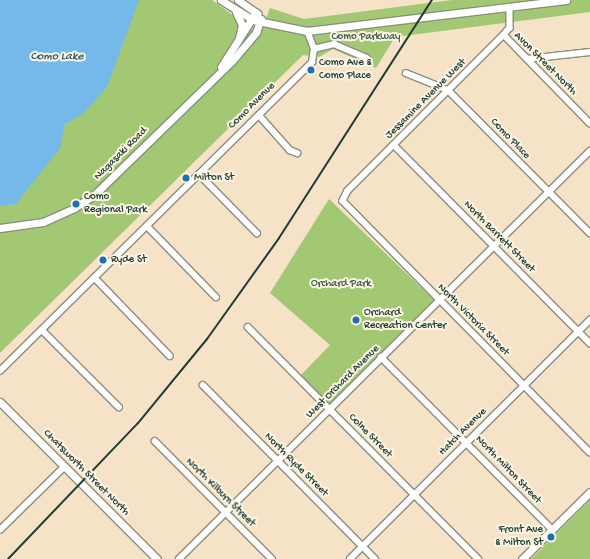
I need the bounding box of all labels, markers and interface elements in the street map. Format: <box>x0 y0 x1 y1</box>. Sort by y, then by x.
park label: Como Parkway <box>332 30 400 44</box>
street label: Avon Street North <box>511 30 579 98</box>
water label: Como Lake <box>31 51 83 65</box>
street label: Jessamine Avenue West <box>383 56 469 142</box>
place label: Como Ave & Como Place <box>319 57 371 83</box>
marker: Como Ave & Como Place <box>306 65 316 75</box>
street label: Como Avenue <box>226 80 278 132</box>
street label: Como Place <box>487 116 533 162</box>
street label: Nagasaki Road <box>92 125 150 183</box>
place label: Milton St <box>194 171 234 185</box>
marker: Milton St <box>181 173 191 183</box>
place label: Como Regional Park <box>84 191 147 217</box>
street label: North Barrett Street <box>460 198 538 276</box>
marker: Como Regional Park <box>71 199 81 209</box>
place label: Ryde St <box>111 253 146 267</box>
marker: Ryde St <box>98 255 108 265</box>
park label: Orchard Park <box>311 277 371 291</box>
street label: North Victoria Street <box>434 281 512 359</box>
place label: Orchard Recreation Center <box>364 307 446 333</box>
marker: Orchard Recreation Center <box>351 315 361 325</box>
street label: West Orchard Avenue <box>304 343 382 421</box>
street label: Hatch Avenue <box>436 405 490 459</box>
street label: Colne Street <box>345 411 395 461</box>
street label: Chatsworth Street North <box>40 427 132 519</box>
street label: North Ryde Street <box>261 430 331 500</box>
street label: North Milton Street <box>472 433 544 507</box>
street label: North Kilburn Street <box>183 456 257 530</box>
place label: Front Ave & Milton St <box>495 524 543 550</box>
marker: Front Ave & Milton St <box>546 532 556 542</box>

